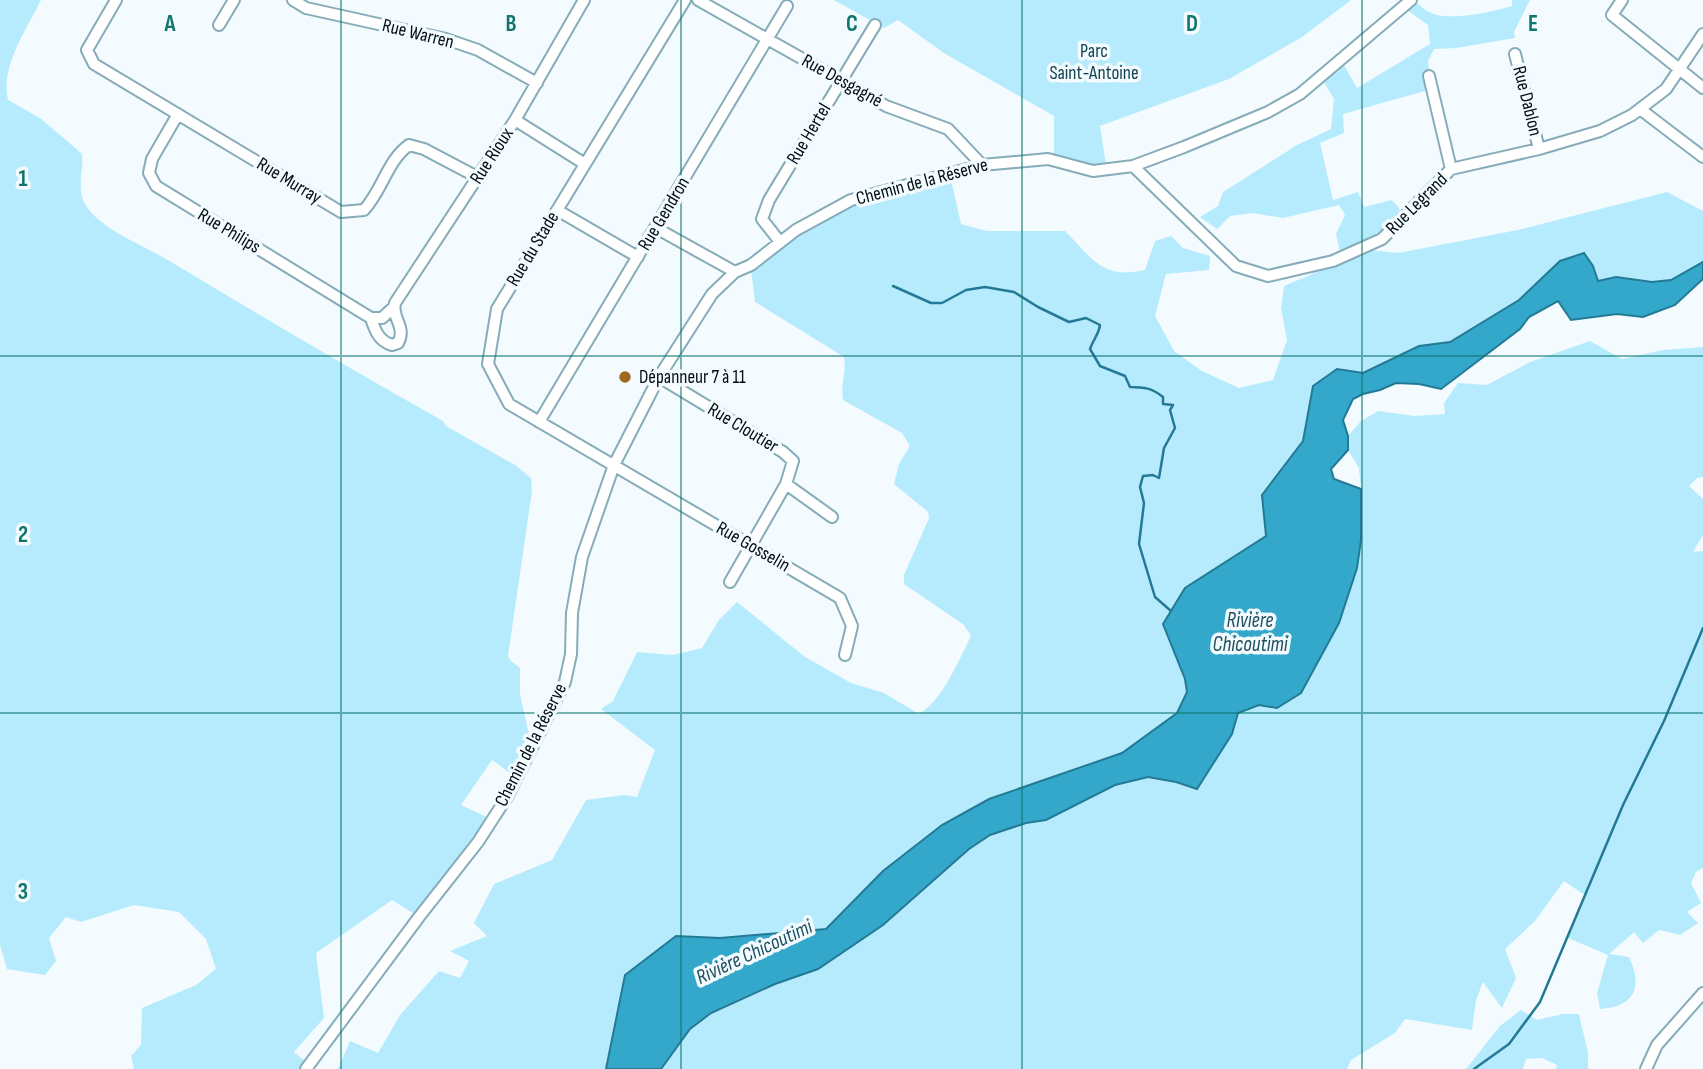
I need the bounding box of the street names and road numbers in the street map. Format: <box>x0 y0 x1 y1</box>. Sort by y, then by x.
street label: Rue Warren <box>380 14 456 54</box>
street label: Rue Desgagné <box>797 49 887 113</box>
street label: Rue Dablon <box>1507 64 1547 138</box>
street label: Rue Hertel <box>782 99 836 169</box>
street label: Rue Rioux <box>465 123 519 189</box>
street label: Rue Murray <box>252 153 326 210</box>
street label: Chemin de la Réserve <box>854 153 990 211</box>
street label: Rue Legrand <box>1381 168 1453 240</box>
street label: Rue Gendron <box>633 173 695 255</box>
street label: Rue Philips <box>193 203 265 259</box>
street label: Rue du Stade <box>502 208 564 290</box>
street label: Rue Cloutier <box>703 398 783 458</box>
street label: Rue Gosselin <box>712 517 794 577</box>
street label: Chemin de la Réserve <box>490 679 572 811</box>

